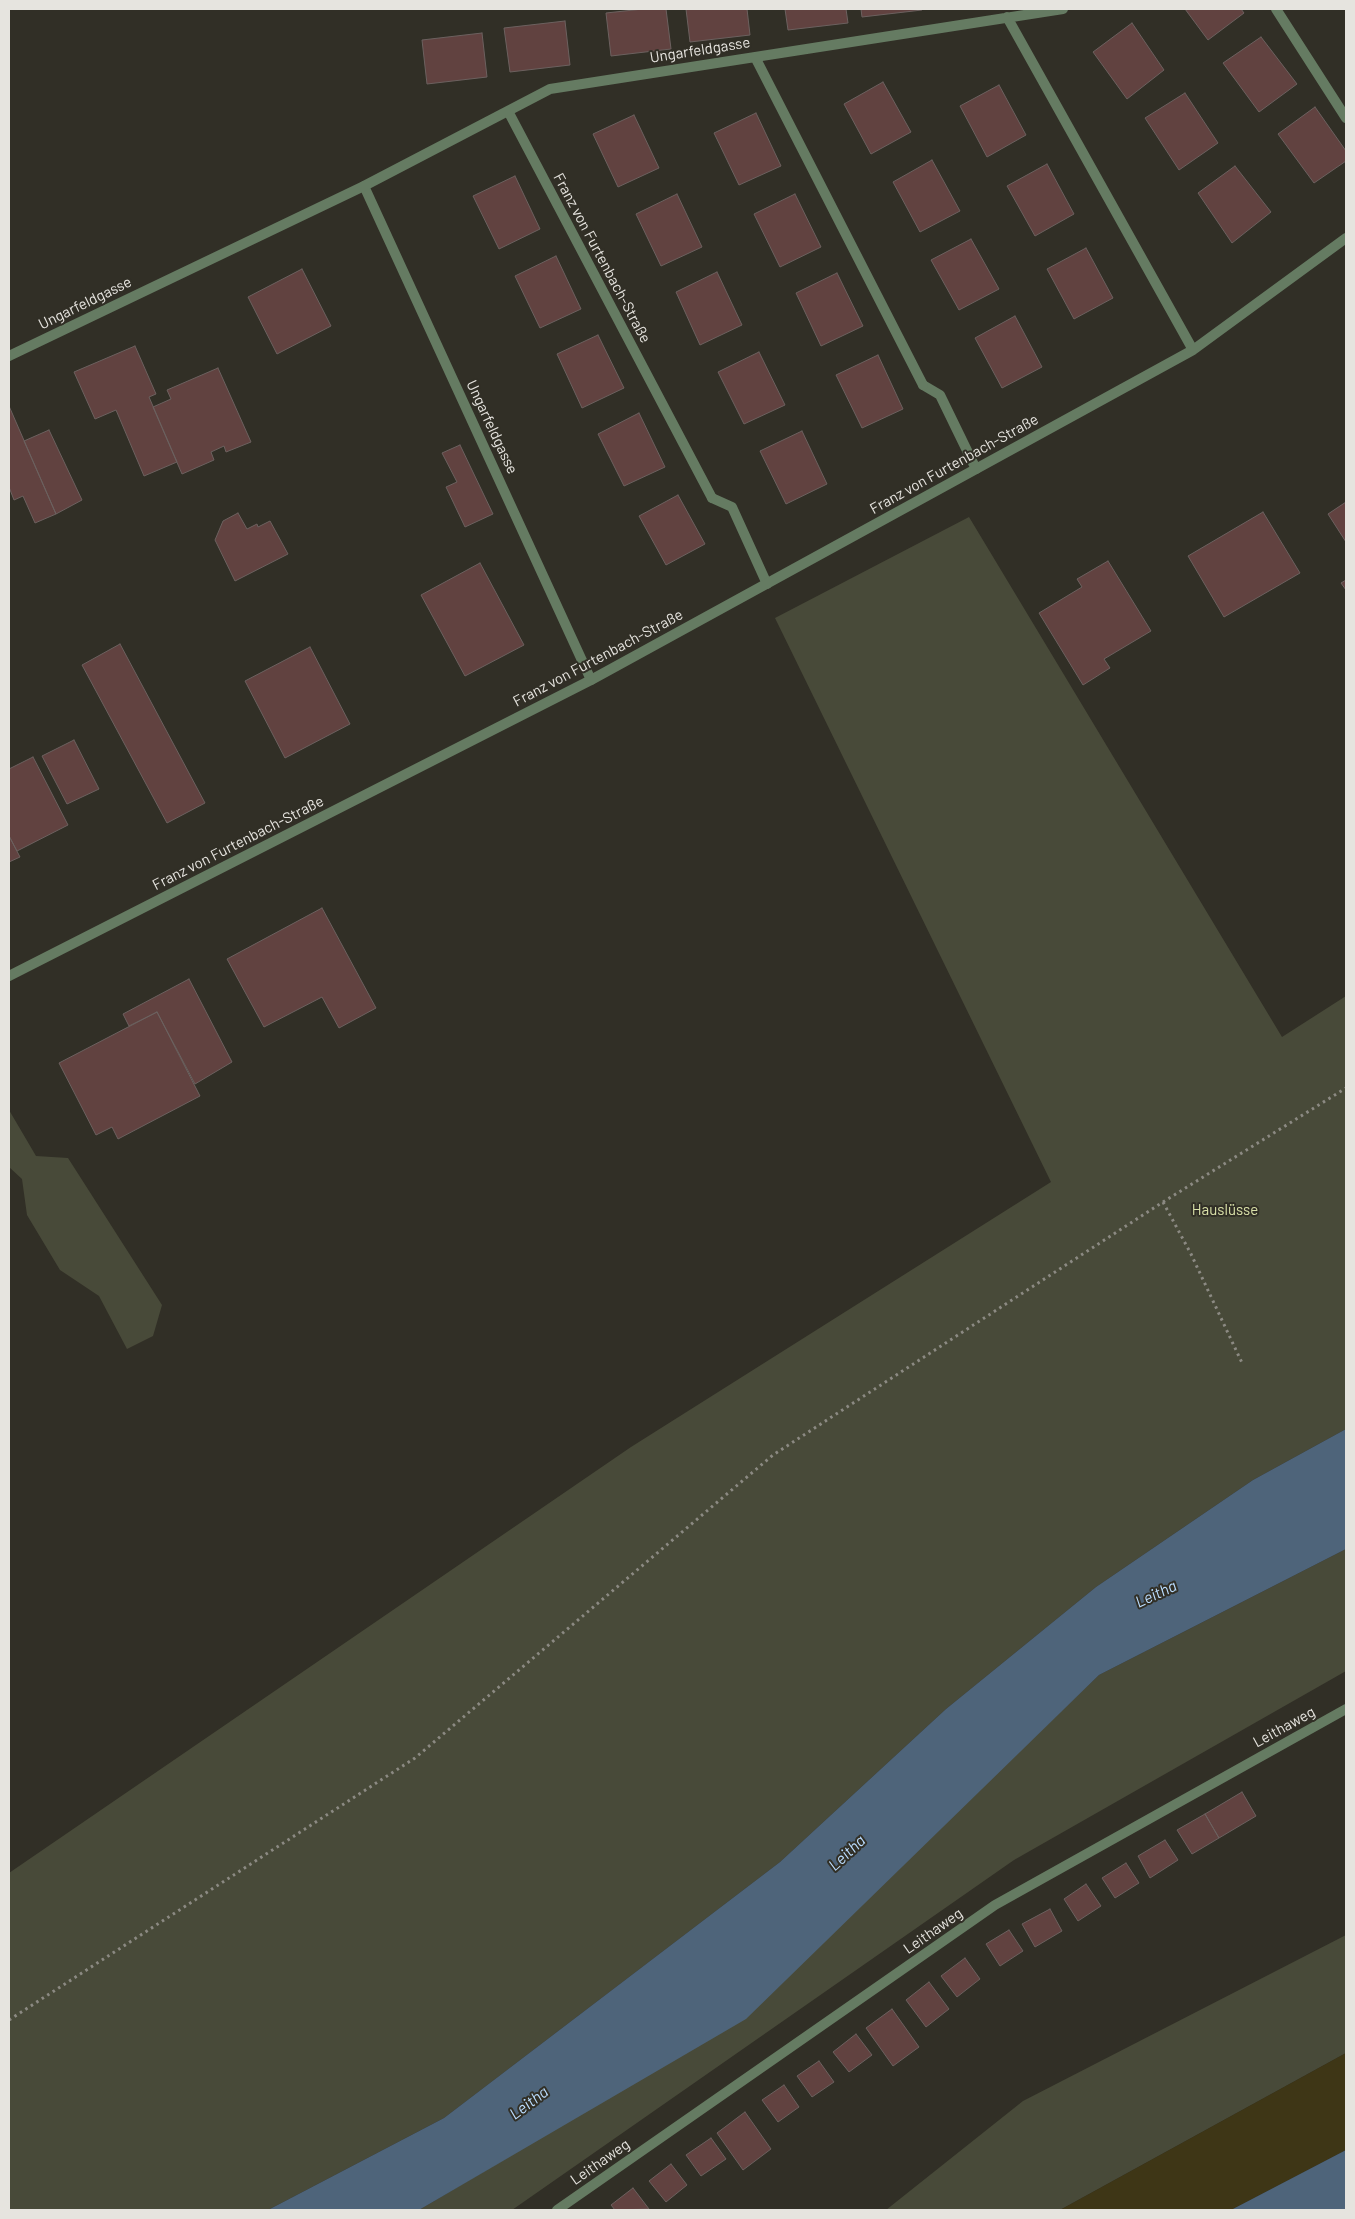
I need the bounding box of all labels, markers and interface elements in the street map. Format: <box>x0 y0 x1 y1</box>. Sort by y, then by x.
street label: Ungarfeldgasse <box>649 33 751 67</box>
street label: Franz von Furtenbach-Straße <box>549 170 655 346</box>
street label: Ungarfeldgasse <box>36 273 134 333</box>
street label: Ungarfeldgasse <box>462 377 522 477</box>
street label: Franz von Furtenbach-Straße <box>867 410 1041 518</box>
street label: Franz von Furtenbach-Straße <box>510 605 686 711</box>
street label: Franz von Furtenbach-Straße <box>149 792 327 894</box>
park label: Hauslüsse <box>1192 1201 1258 1219</box>
water label: Leitha <box>1132 1576 1180 1612</box>
street label: Leithaweg <box>1250 1703 1318 1751</box>
water label: Leitha <box>825 1831 869 1875</box>
street label: Leithaweg <box>900 1904 966 1958</box>
water label: Leitha <box>506 2082 552 2124</box>
street label: Leithaweg <box>567 2135 633 2189</box>

